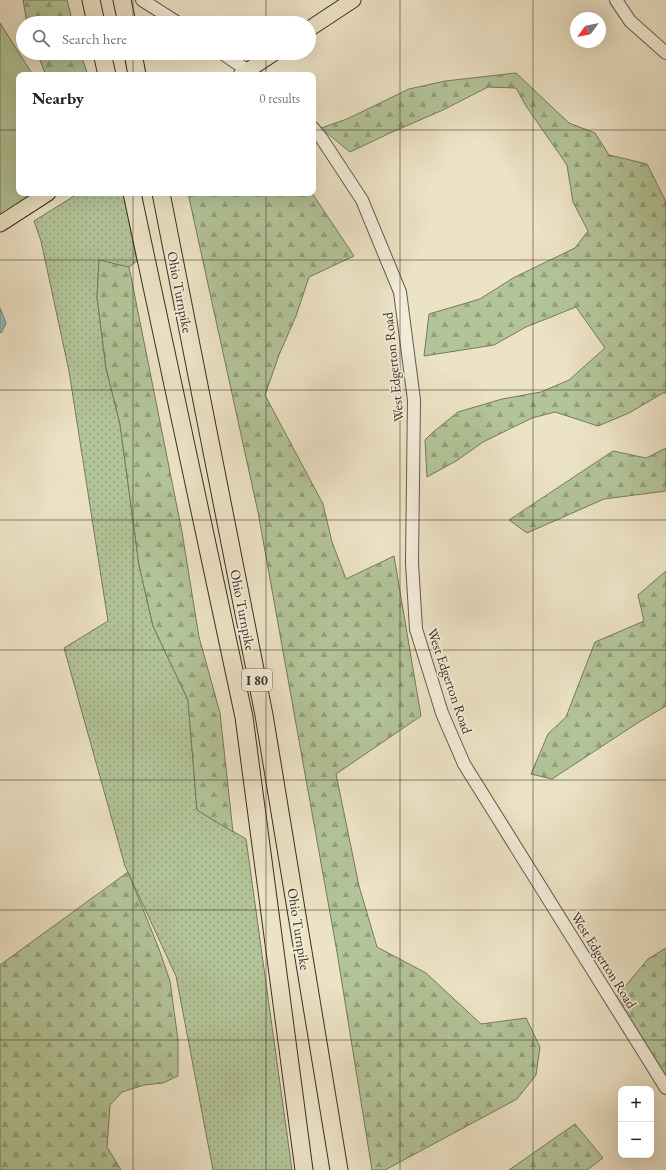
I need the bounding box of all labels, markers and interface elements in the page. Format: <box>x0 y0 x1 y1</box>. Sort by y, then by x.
north arrow <box>570 12 606 48</box>
search box <box>16 16 316 60</box>
icon: search <box>30 27 52 49</box>
text: Search here <box>62 29 127 48</box>
text: Nearby <box>32 87 84 109</box>
text: 0 results <box>259 90 300 107</box>
street label: Ohio Turnpike <box>163 250 197 335</box>
street label: West Edgerton Road <box>378 310 408 423</box>
street label: Ohio Turnpike <box>226 568 260 653</box>
street label: West Edgerton Road <box>424 626 477 737</box>
road number: I 80 <box>242 669 272 691</box>
street label: Ohio Turnpike <box>284 887 314 972</box>
street label: West Edgerton Road <box>567 908 641 1012</box>
map controls <box>618 1086 654 1158</box>
button: + <box>618 1086 654 1122</box>
button: − <box>618 1122 654 1158</box>

